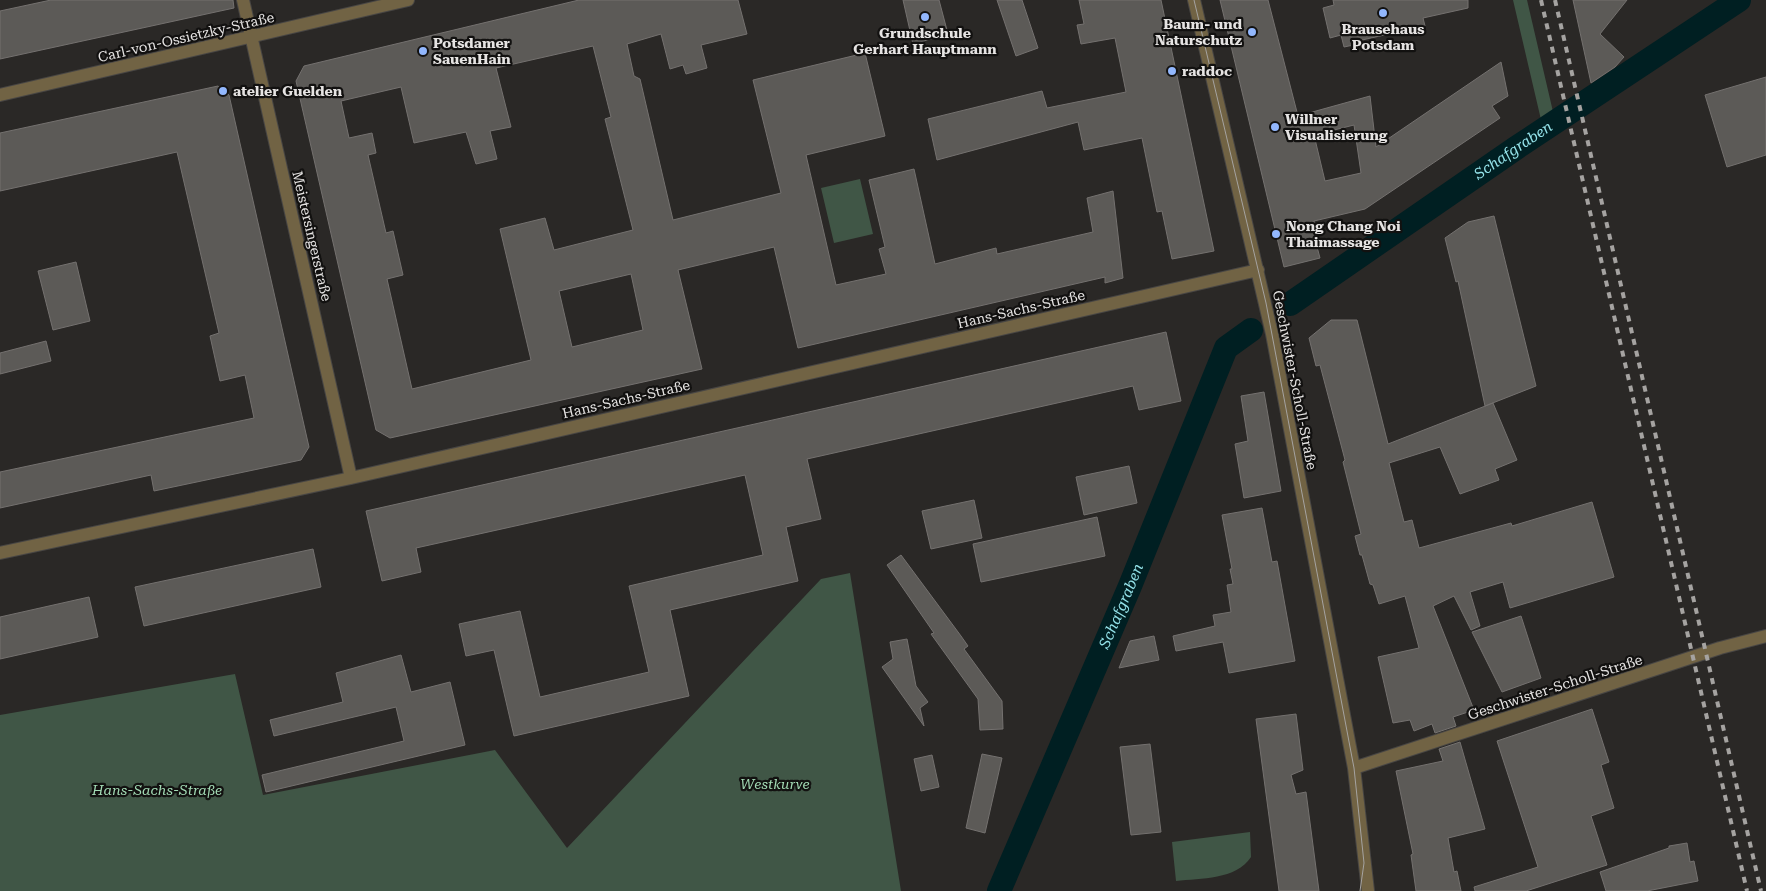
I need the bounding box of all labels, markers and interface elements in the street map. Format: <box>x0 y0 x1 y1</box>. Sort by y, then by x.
marker: Brausehaus Potsdam <box>1377 7 1389 19</box>
street label: Carl-von-Ossietzky-Straße <box>96 9 276 65</box>
marker: Grundschule Gerhart Hauptmann <box>919 11 931 23</box>
place label: Baum- und Naturschutz <box>1155 16 1243 48</box>
place label: Brausehaus Potsdam <box>1341 21 1425 53</box>
place label: Grundschule Gerhart Hauptmann <box>853 25 997 57</box>
marker: Baum- und Naturschutz <box>1246 26 1258 38</box>
place label: Potsdamer SauenHain <box>433 35 511 67</box>
marker: Potsdamer SauenHain <box>417 45 429 57</box>
place label: raddoc <box>1182 63 1232 79</box>
marker: raddoc <box>1166 65 1178 77</box>
place label: atelier Guelden <box>233 83 343 99</box>
marker: atelier Guelden <box>217 85 229 97</box>
place label: Willner Visualisierung <box>1285 111 1388 143</box>
water label: Schafgraben <box>1470 117 1556 184</box>
marker: Willner Visualisierung <box>1269 121 1281 133</box>
street label: Meistersingerstraße <box>289 169 335 303</box>
place label: Nong Chang Noi Thaimassage <box>1286 218 1401 250</box>
marker: Nong Chang Noi Thaimassage <box>1270 228 1282 240</box>
street label: Hans-Sachs-Straße <box>956 286 1087 331</box>
street label: Geschwister-Scholl-Straße <box>1270 289 1320 471</box>
street label: Hans-Sachs-Straße <box>561 376 692 421</box>
water label: Schafgraben <box>1095 561 1147 652</box>
street label: Geschwister-Scholl-Straße <box>1466 651 1645 723</box>
park label: Westkurve <box>740 776 810 792</box>
park label: Hans-Sachs-Straße <box>91 782 222 798</box>

